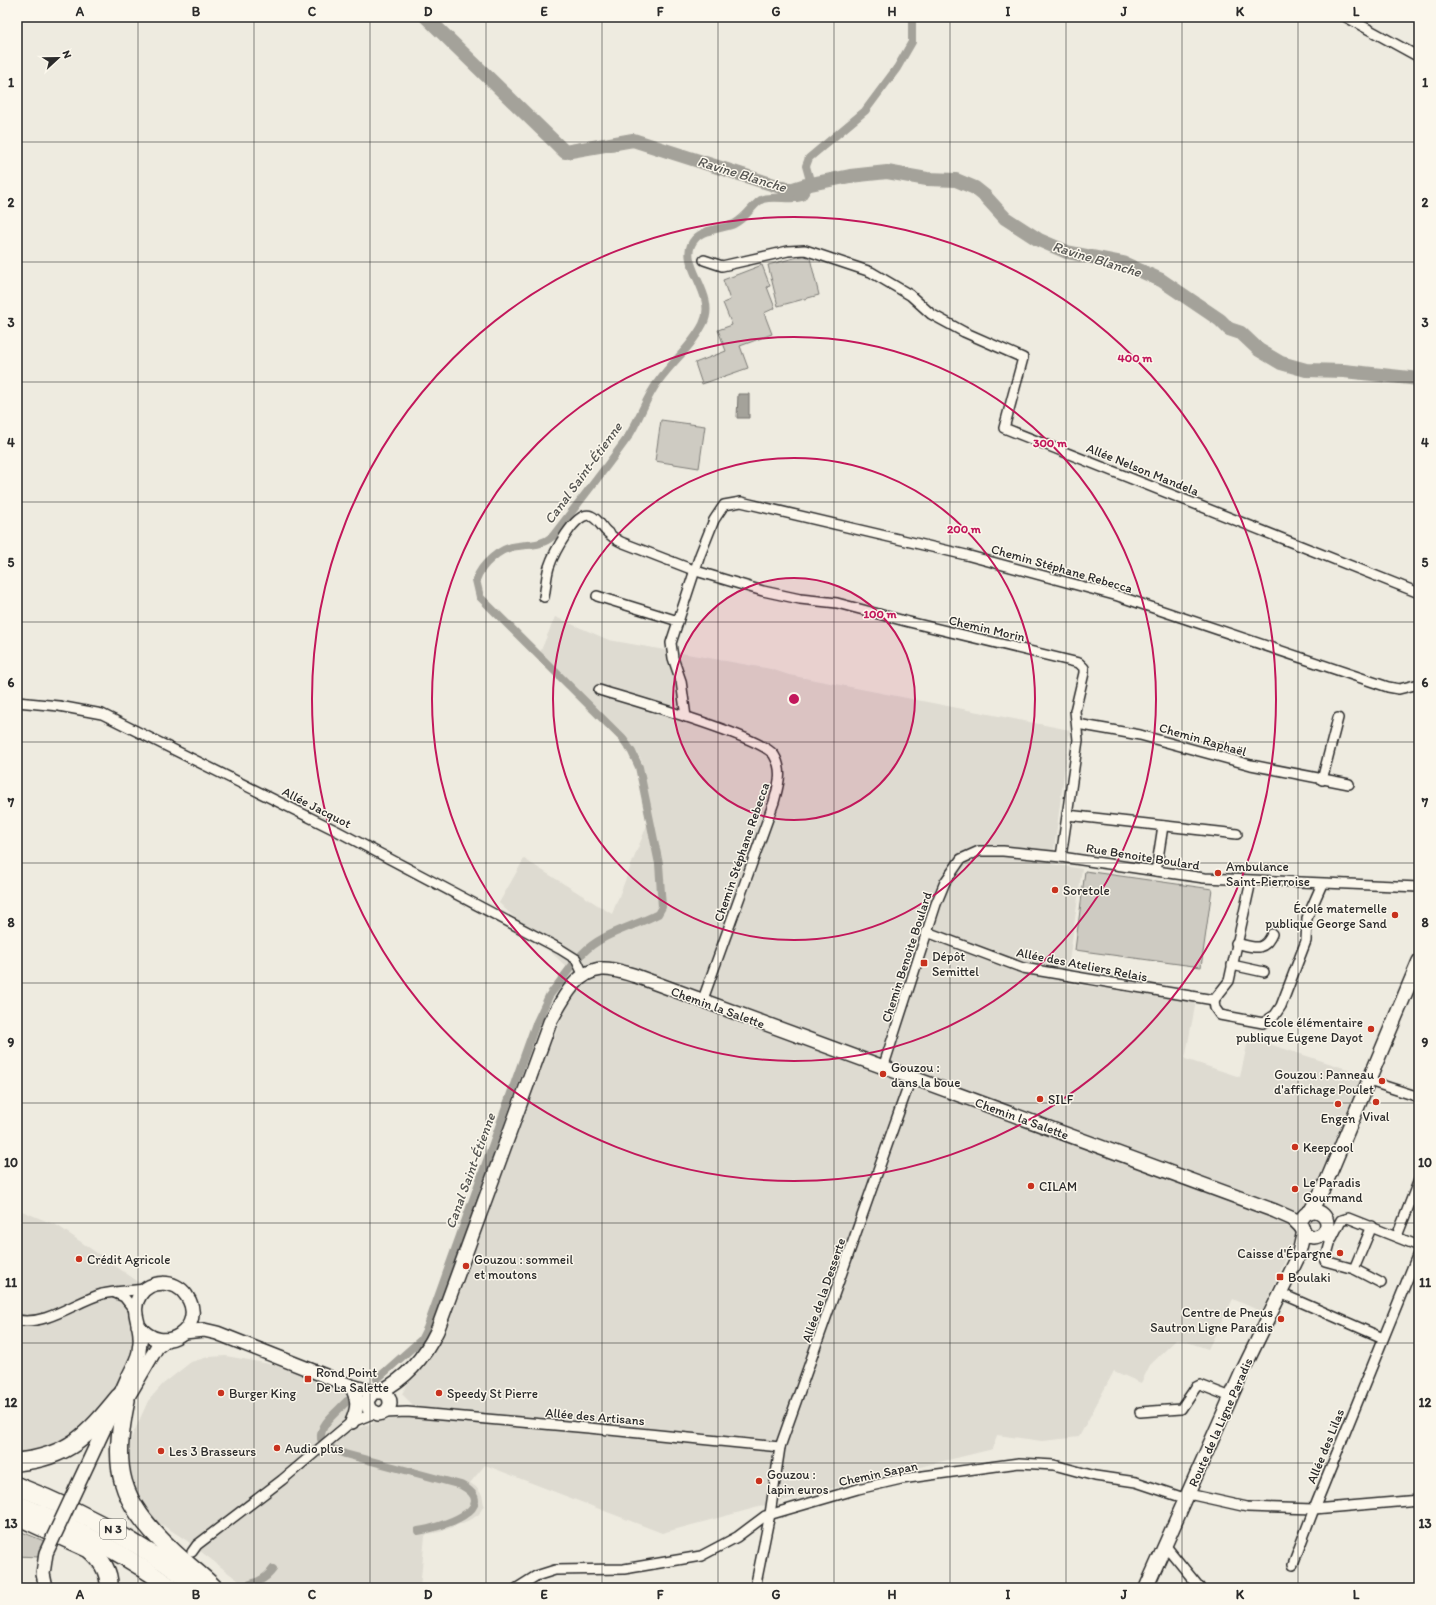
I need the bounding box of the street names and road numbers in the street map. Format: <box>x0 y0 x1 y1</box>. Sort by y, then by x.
street label: Allée Nelson Mandela <box>1084 440 1201 499</box>
street label: Chemin Stéphane Rebecca <box>989 541 1135 596</box>
street label: Chemin Morin <box>947 612 1027 645</box>
street label: Chemin Raphaël <box>1157 720 1249 759</box>
street label: Chemin Stéphane Rebecca <box>711 780 773 924</box>
street label: Allée Jacquot <box>280 784 354 831</box>
street label: Rue Benoite Boulard <box>1085 840 1201 873</box>
street label: Chemin Benoite Boulard <box>878 890 935 1024</box>
street label: Allée des Ateliers Relais <box>1015 944 1149 985</box>
street label: Chemin la Salette <box>669 984 767 1031</box>
street label: Chemin la Salette <box>973 1095 1071 1142</box>
street label: Allée de la Desserte <box>799 1236 848 1344</box>
street label: Route de la Ligne Paradis <box>1185 1355 1256 1489</box>
street label: Allée des Artisans <box>545 1405 645 1428</box>
street label: Allée des Lilas <box>1304 1407 1347 1486</box>
street label: Chemin Sapan <box>837 1458 919 1489</box>
road number: N 3 <box>100 1519 126 1539</box>

